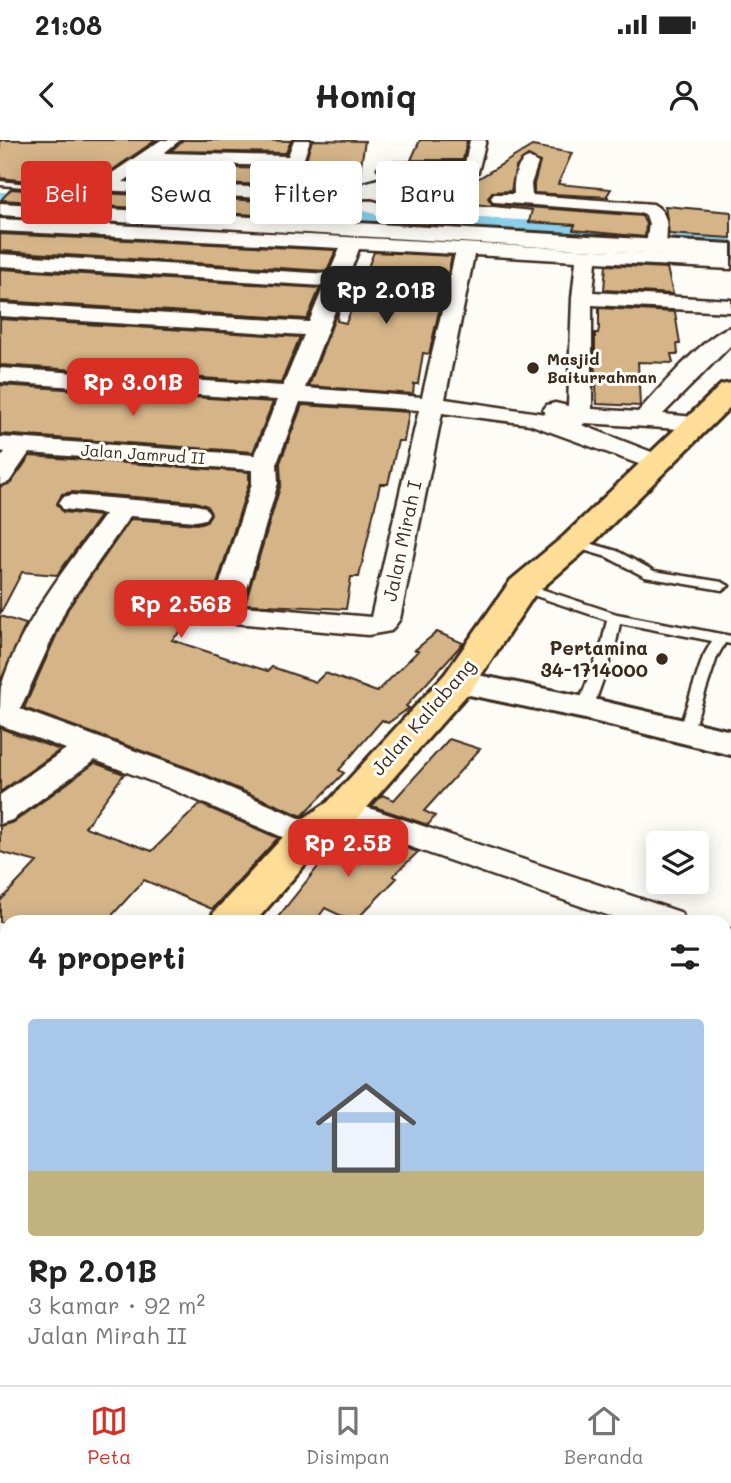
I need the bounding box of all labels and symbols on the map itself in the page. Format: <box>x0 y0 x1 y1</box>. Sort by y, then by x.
pin: Rp 2.01B <box>314 267 458 326</box>
place label: Masjid Baiturrahman <box>547 348 657 387</box>
pin: Rp 3.01B <box>61 358 205 418</box>
marker: Masjid Baiturrahman <box>525 360 541 376</box>
street label: Jalan Jamrud II <box>80 439 206 468</box>
street label: Jalan Mirah I <box>377 478 427 604</box>
pin: Rp 2.56B <box>109 580 253 640</box>
place label: Pertamina 34-1714000 <box>540 635 648 682</box>
marker: Pertamina 34-1714000 <box>654 651 670 667</box>
street label: Jalan Kaliabang <box>365 653 480 780</box>
pin: Rp 2.5B <box>283 820 413 879</box>

